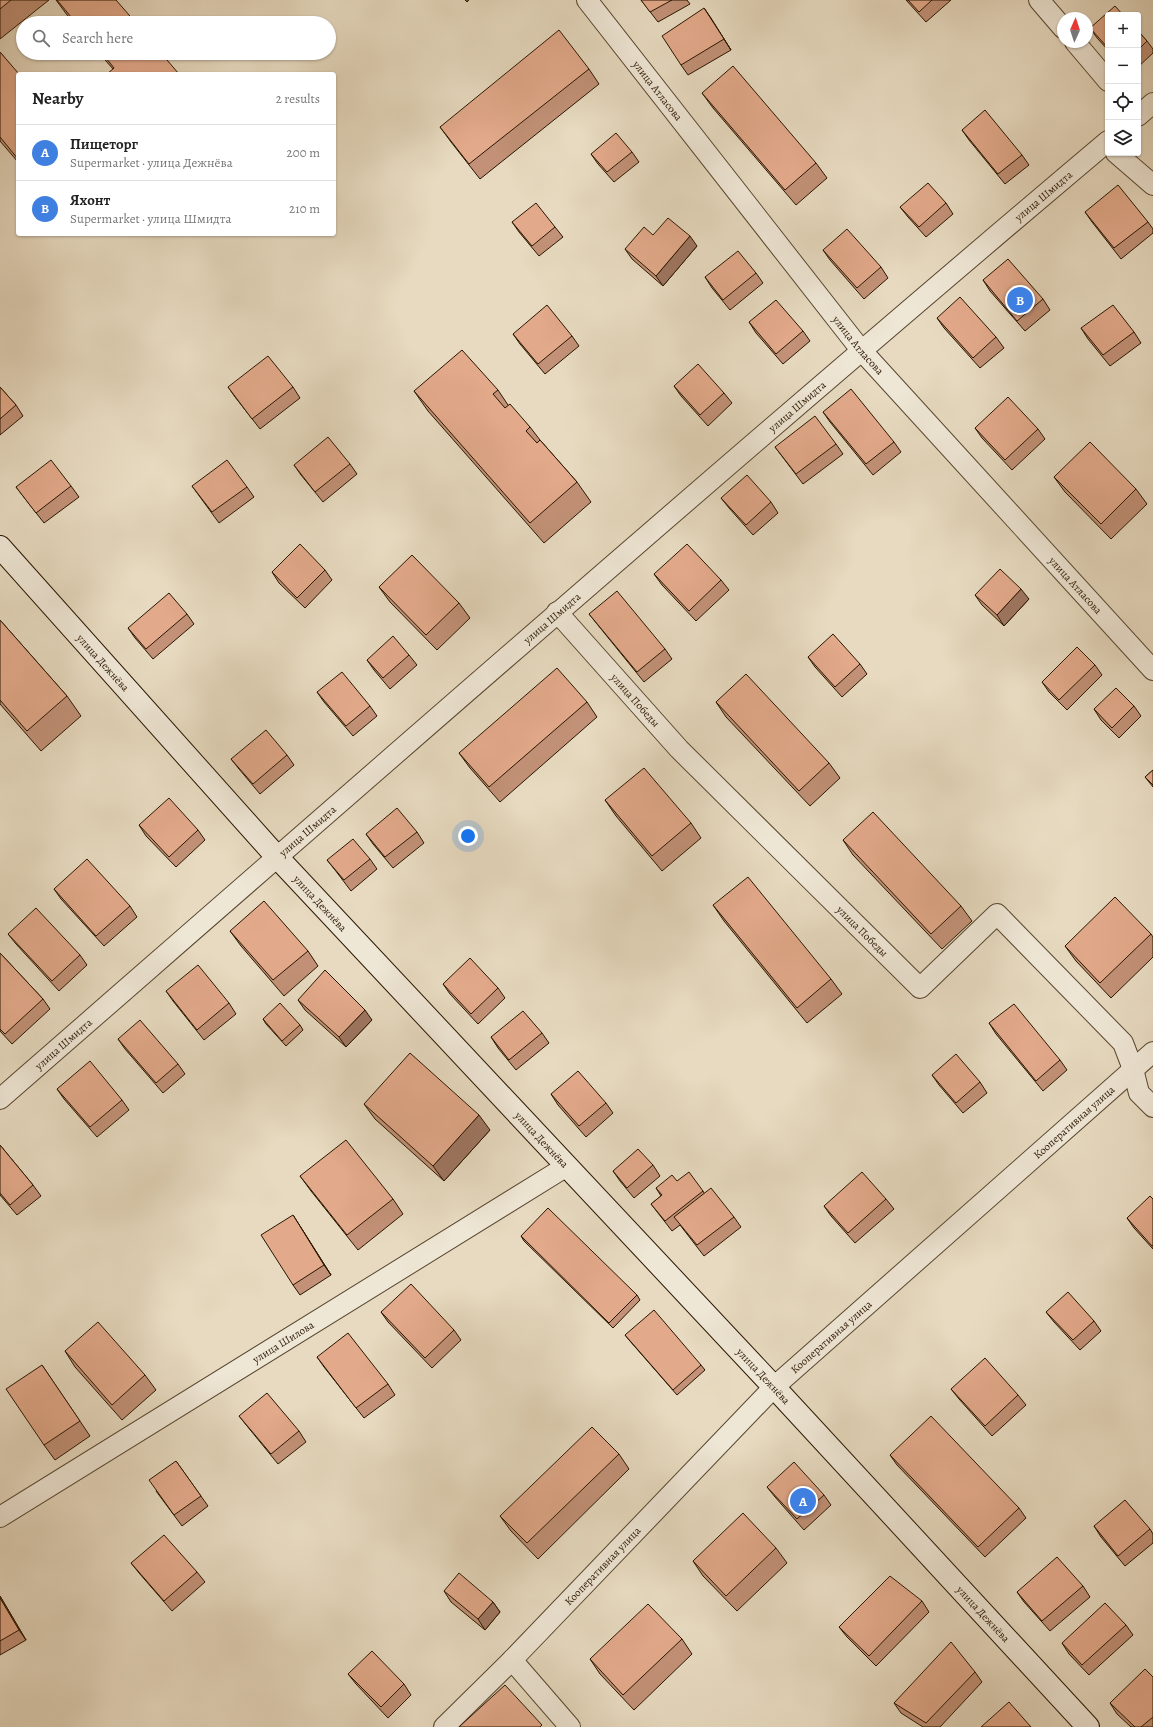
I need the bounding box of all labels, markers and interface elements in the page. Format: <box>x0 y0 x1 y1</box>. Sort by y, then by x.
north arrow <box>1057 12 1093 48</box>
map controls <box>1105 12 1141 156</box>
button: + <box>1105 12 1141 48</box>
search box <box>16 16 336 60</box>
icon: search <box>30 27 52 49</box>
text: Search here <box>62 28 133 48</box>
button: − <box>1105 48 1141 84</box>
street label: улица Атласова <box>629 57 686 125</box>
button: locate <box>1105 84 1141 120</box>
text: Nearby <box>32 87 83 110</box>
text: 2 results <box>276 90 320 107</box>
button: layers <box>1105 120 1141 156</box>
text: Пищеторг <box>70 134 138 154</box>
text: A <box>41 144 49 161</box>
text: 200 m <box>287 144 320 161</box>
text: Supermarket · улица Дежнёва <box>70 154 233 171</box>
street label: улица Шмидта <box>1011 167 1076 226</box>
text: Яхонт <box>70 190 110 210</box>
text: B <box>41 200 49 217</box>
text: 210 m <box>289 200 320 217</box>
text: Supermarket · улица Шмидта <box>70 210 231 227</box>
pin: B <box>1007 285 1033 315</box>
street label: улица Атласова <box>828 312 888 379</box>
street label: улица Шмидта <box>765 377 830 436</box>
street label: улица Атласова <box>1045 553 1106 618</box>
street label: улица Шмидта <box>520 589 585 648</box>
street label: улица Дежнёва <box>73 630 133 696</box>
street label: улица Победы <box>607 670 663 730</box>
street label: улица Шмидта <box>275 801 340 861</box>
your location <box>458 826 478 846</box>
street label: улица Дежнёва <box>289 871 351 936</box>
street label: улица Победы <box>832 902 891 960</box>
street label: улица Шмидта <box>31 1015 96 1074</box>
street label: Кооперативная улица <box>1030 1082 1119 1162</box>
street label: улица Дежнёва <box>511 1108 572 1172</box>
street label: Кооперативная улица <box>788 1296 876 1377</box>
street label: улица Шилова <box>249 1317 318 1367</box>
street label: улица Дежнёва <box>732 1344 794 1408</box>
pin: A <box>790 1486 816 1516</box>
street label: Кооперативная улица <box>561 1523 645 1609</box>
street label: улица Дежнёва <box>952 1582 1014 1646</box>

